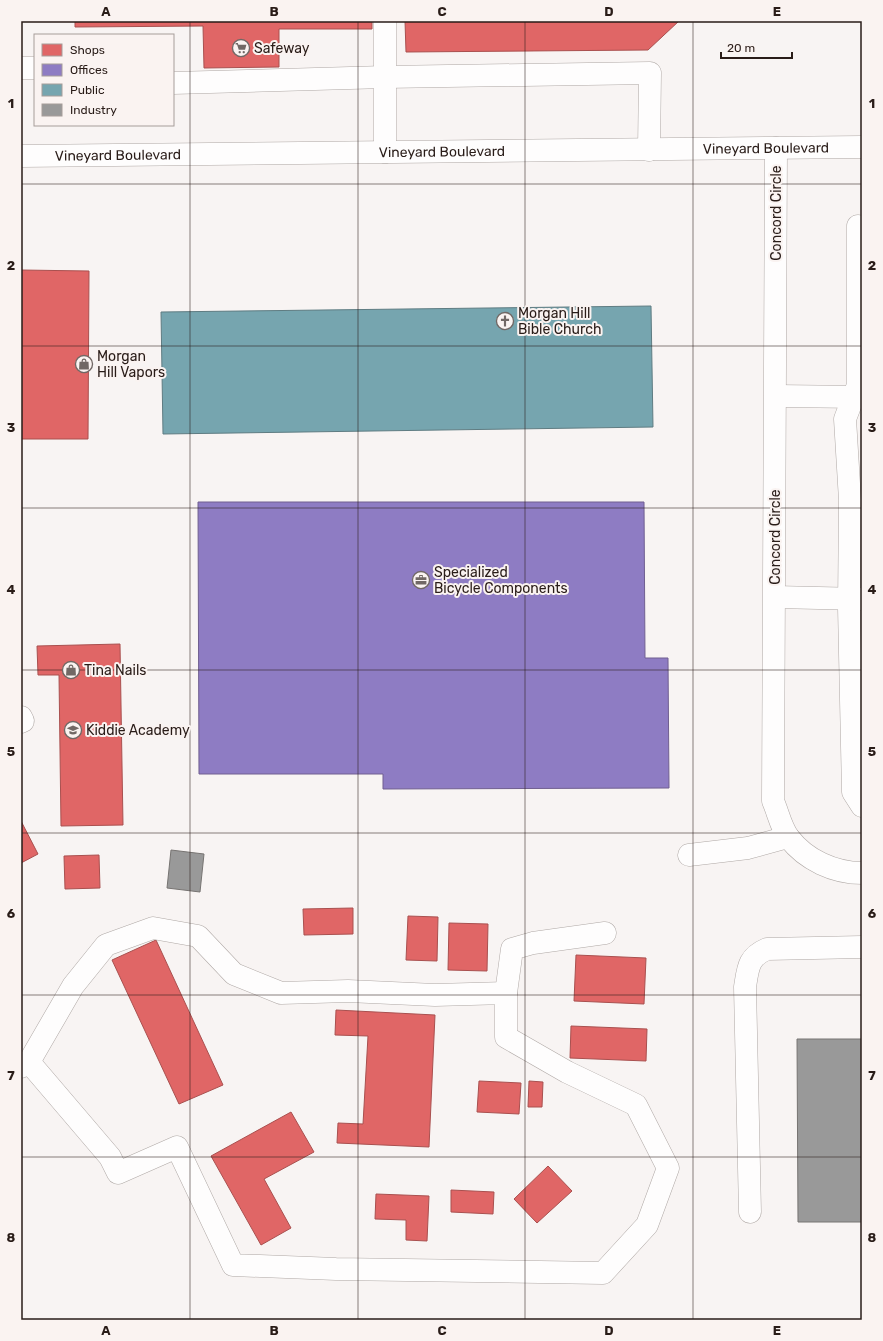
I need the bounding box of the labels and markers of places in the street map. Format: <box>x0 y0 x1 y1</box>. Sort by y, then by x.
supermarket icon: Safeway <box>231 38 251 58</box>
place label: Safeway <box>254 40 310 57</box>
place label: Morgan Hill Bible Church <box>518 305 601 338</box>
church icon: Morgan Hill Bible Church <box>495 311 515 331</box>
place label: Morgan Hill Vapors <box>97 348 165 381</box>
shop icon: Morgan Hill Vapors <box>74 354 94 374</box>
place label: Specialized Bicycle Components <box>434 564 568 597</box>
office icon: Specialized Bicycle Components <box>411 570 431 590</box>
shop icon: Tina Nails <box>61 660 81 680</box>
place label: Tina Nails <box>84 662 147 679</box>
school or university icon: Kiddie Academy <box>63 720 83 740</box>
place label: Kiddie Academy <box>86 722 190 739</box>

